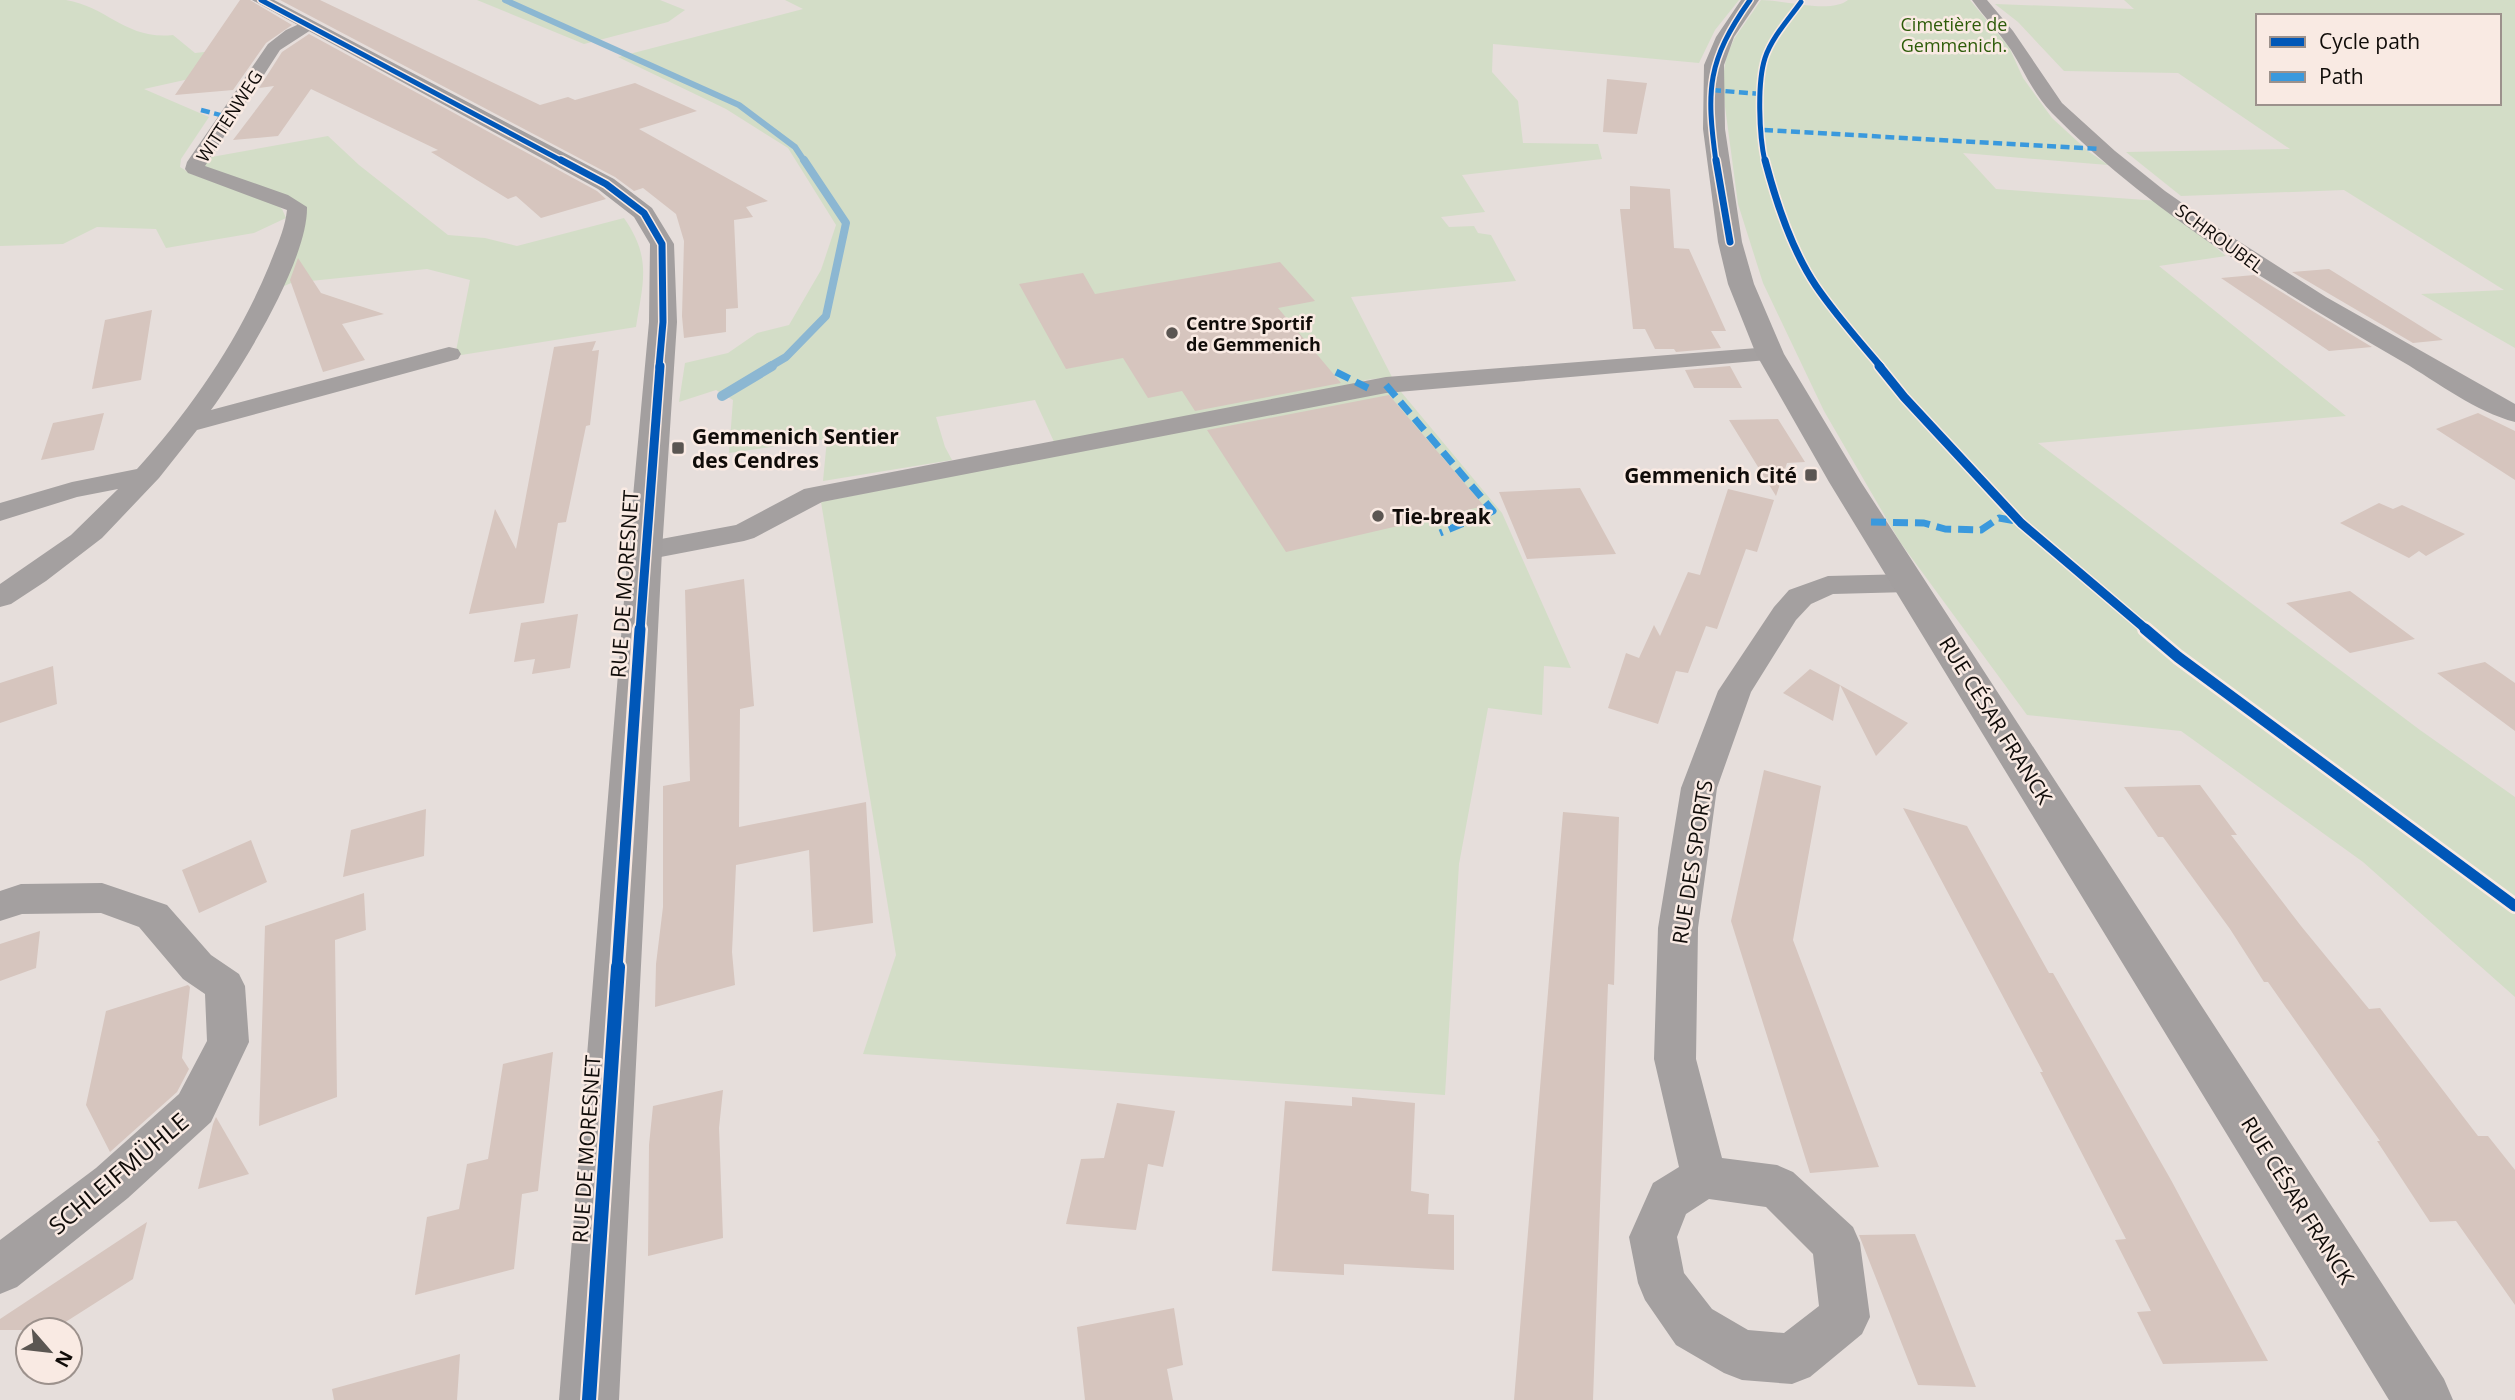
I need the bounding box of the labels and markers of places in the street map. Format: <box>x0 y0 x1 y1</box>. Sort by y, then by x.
place label: Centre Sportif de Gemmenich <box>1186 311 1321 356</box>
marker: Centre Sportif de Gemmenich <box>1164 325 1180 341</box>
place label: Gemmenich Sentier des Cendres <box>692 422 899 474</box>
marker: Gemmenich Sentier des Cendres <box>670 440 686 456</box>
place label: Gemmenich Cité <box>1624 461 1797 489</box>
marker: Gemmenich Cité <box>1803 467 1819 483</box>
place label: Tie-break <box>1392 502 1492 530</box>
marker: Tie-break <box>1370 508 1386 524</box>

